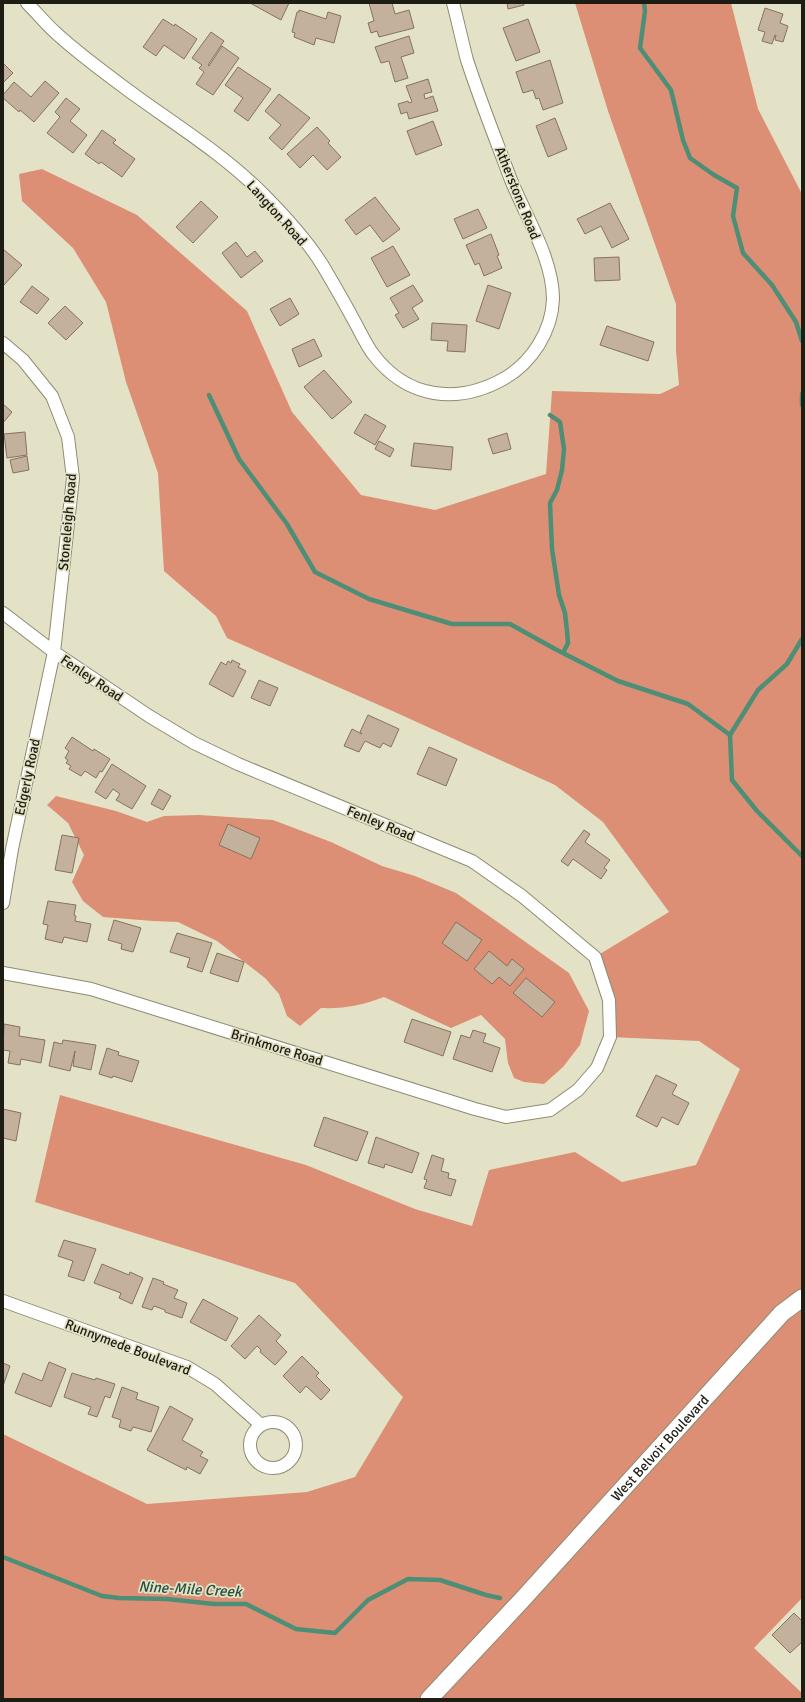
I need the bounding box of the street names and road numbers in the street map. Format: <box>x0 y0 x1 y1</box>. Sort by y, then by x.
street label: Atherstone Road <box>491 144 544 242</box>
street label: Langton Road <box>243 177 310 250</box>
street label: Stoneleigh Road <box>55 473 80 571</box>
street label: Fenley Road <box>57 651 126 706</box>
street label: Edgerly Road <box>11 737 44 817</box>
street label: Fenley Road <box>344 802 417 845</box>
street label: Brinkmore Road <box>229 1025 325 1070</box>
street label: Runnymede Boulevard <box>63 1316 193 1379</box>
street label: West Belvoir Boulevard <box>608 1392 713 1505</box>

